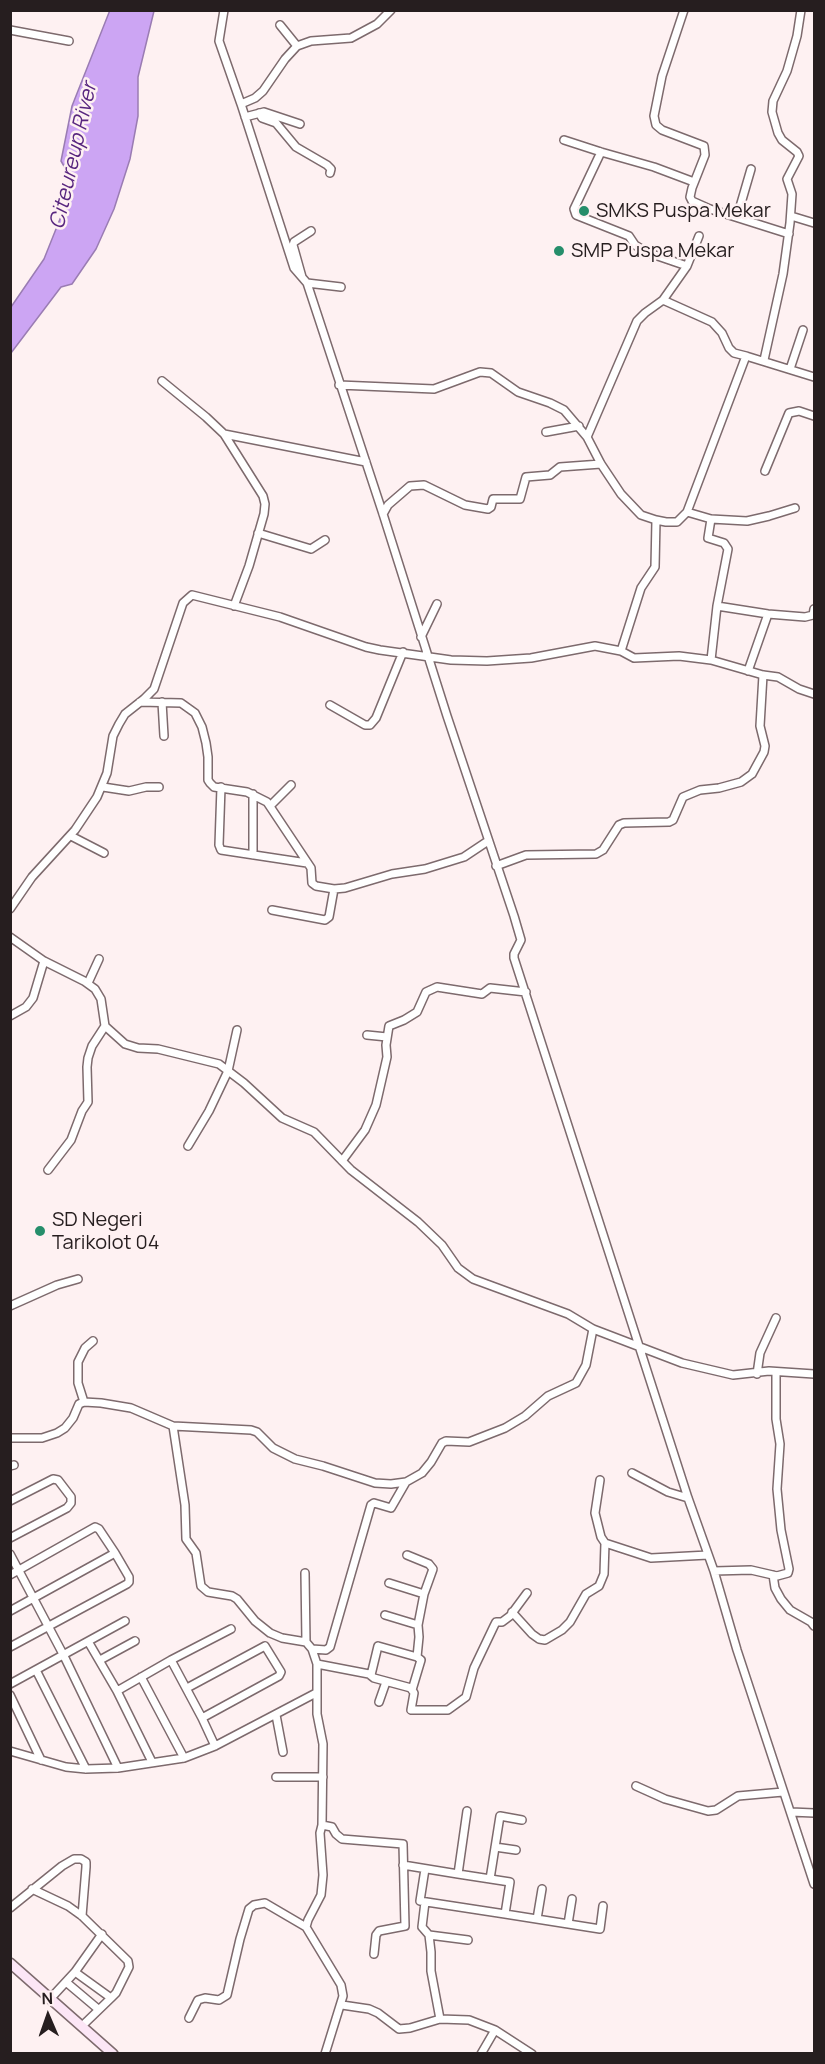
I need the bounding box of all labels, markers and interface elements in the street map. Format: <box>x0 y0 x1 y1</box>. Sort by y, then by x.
water label: Citeureup River <box>45 80 103 232</box>
place label: SMKS Puspa Mekar <box>596 199 771 223</box>
marker: SMKS Puspa Mekar <box>577 204 591 218</box>
place label: SMP Puspa Mekar <box>571 239 734 263</box>
marker: SMP Puspa Mekar <box>552 244 566 258</box>
place label: SD Negeri Tarikolot 04 <box>52 1208 160 1255</box>
marker: SD Negeri Tarikolot 04 <box>33 1224 47 1238</box>
north arrow <box>18 1986 78 2046</box>
text: N <box>41 1987 54 2009</box>

